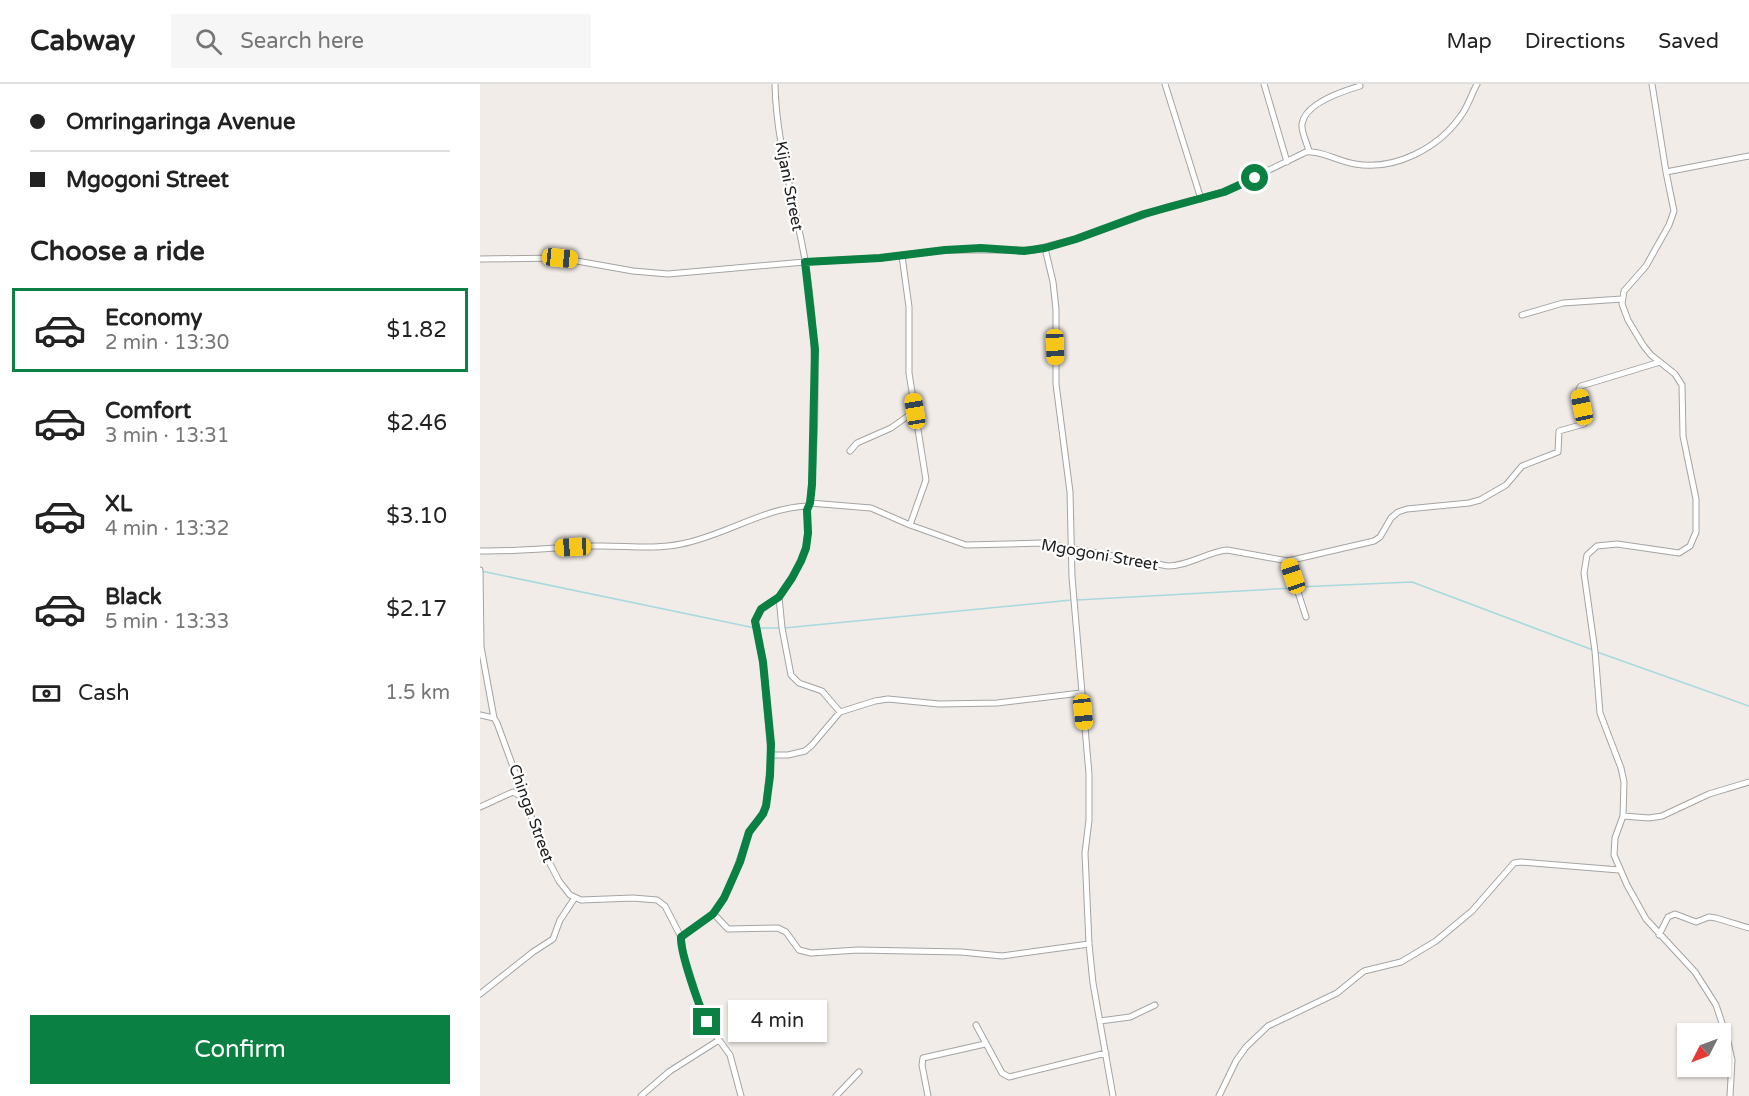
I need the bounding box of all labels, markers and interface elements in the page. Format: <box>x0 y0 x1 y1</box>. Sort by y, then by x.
search box <box>171 14 591 68</box>
text: Cabway <box>30 24 135 58</box>
icon: search <box>192 25 225 58</box>
text: Search here <box>240 28 364 54</box>
text: Map <box>1446 29 1492 54</box>
text: Directions <box>1525 29 1625 54</box>
text: Saved <box>1658 29 1719 54</box>
text: Omringaringa Avenue <box>66 109 295 135</box>
street label: Kijani Street <box>770 139 808 233</box>
route start <box>1241 164 1268 191</box>
text: Mgogoni Street <box>66 167 229 193</box>
text: Choose a ride <box>30 235 205 268</box>
car <box>541 247 579 269</box>
icon: car <box>33 303 87 357</box>
text: Economy <box>105 305 202 331</box>
text: $1.82 <box>386 317 447 343</box>
car <box>1045 329 1065 365</box>
text: 2 min · 13:30 <box>105 331 229 355</box>
car <box>1569 388 1595 426</box>
car <box>903 392 927 430</box>
icon: car <box>33 396 87 450</box>
text: Comfort <box>105 398 191 424</box>
text: $2.46 <box>387 410 447 436</box>
text: 3 min · 13:31 <box>105 424 229 448</box>
icon: car <box>33 489 87 543</box>
text: XL <box>105 491 132 517</box>
text: $3.10 <box>386 503 447 529</box>
text: 4 min · 13:32 <box>105 517 229 541</box>
street label: Mgogoni Street <box>1040 535 1160 575</box>
car <box>555 537 591 557</box>
car <box>1279 556 1307 596</box>
icon: car <box>33 582 87 636</box>
text: Black <box>105 584 162 610</box>
text: $2.17 <box>386 596 447 622</box>
text: 5 min · 13:33 <box>105 610 229 634</box>
icon: cash <box>30 677 63 710</box>
text: Cash <box>78 680 130 706</box>
text: 1.5 km <box>385 681 450 705</box>
car <box>1072 693 1094 731</box>
street label: Chinga Street <box>504 761 558 865</box>
callout: 4 min <box>728 1001 827 1043</box>
route end <box>693 1008 720 1035</box>
text: 4 min <box>751 1009 804 1033</box>
button: Confirm <box>30 1015 450 1084</box>
north arrow <box>1677 1023 1731 1077</box>
map controls <box>1677 1023 1731 1077</box>

